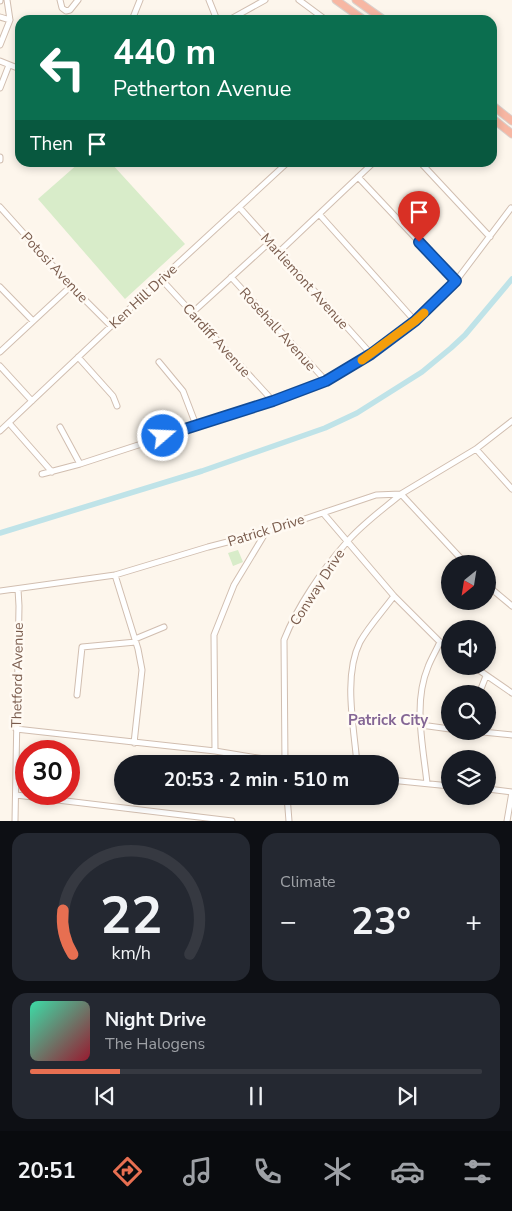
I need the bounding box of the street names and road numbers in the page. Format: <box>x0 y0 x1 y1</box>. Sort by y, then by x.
street label: Potosi Avenue <box>17 228 92 307</box>
street label: Marliemont Avenue <box>256 229 353 333</box>
street label: Ken Hill Drive <box>105 260 181 333</box>
street label: Rosehall Avenue <box>235 284 320 375</box>
street label: Cardiff Avenue <box>178 299 255 381</box>
street label: Patrick Drive <box>225 510 307 551</box>
street label: Conway Drive <box>286 545 349 629</box>
street label: Thetford Avenue <box>7 622 28 728</box>

